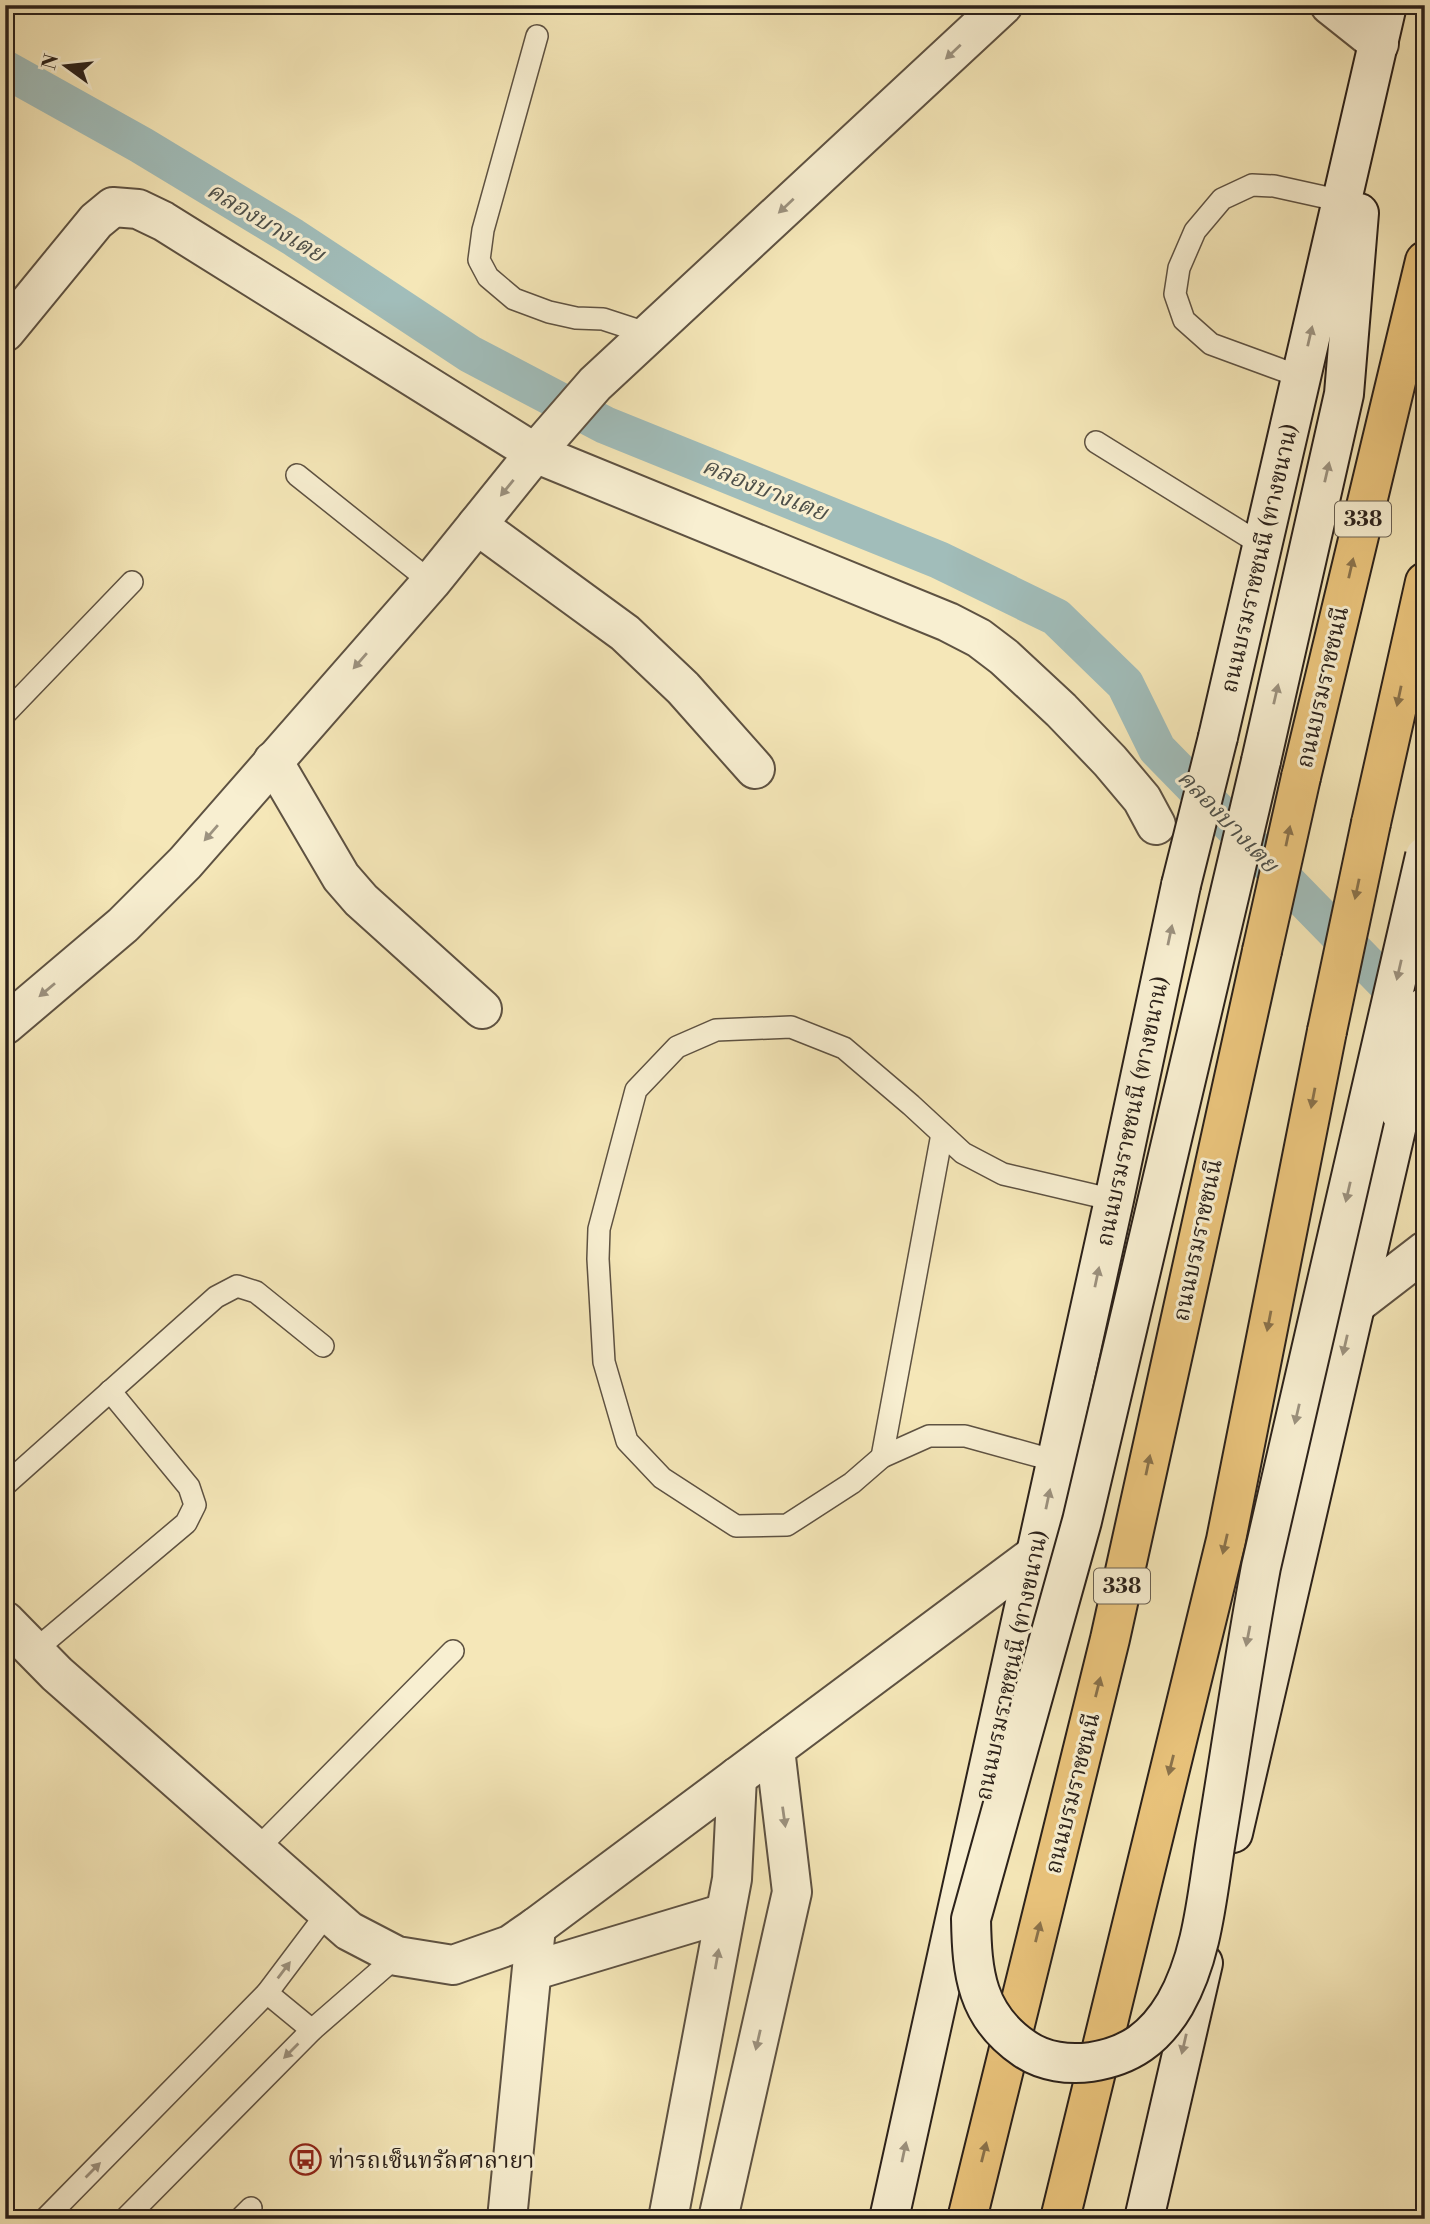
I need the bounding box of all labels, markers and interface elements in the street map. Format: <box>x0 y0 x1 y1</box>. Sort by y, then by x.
north arrow <box>32 32 102 102</box>
one-way arrow <box>945 43 962 59</box>
text: N <box>37 51 64 72</box>
water label: คลองบางเตย <box>201 176 331 271</box>
one-way arrow <box>778 198 795 214</box>
one-way arrow <box>1305 325 1316 347</box>
street label: ถนนบรมราชชนนี (ทางขนาน) <box>1215 421 1305 696</box>
water label: คลองบางเตย <box>698 451 833 529</box>
one-way arrow <box>1321 461 1332 483</box>
one-way arrow <box>500 479 515 496</box>
road number: 338 <box>1335 502 1391 536</box>
one-way arrow <box>1346 557 1357 579</box>
street label: ถนนบรมราชชนนี <box>1291 604 1355 771</box>
one-way arrow <box>353 653 369 670</box>
one-way arrow <box>1271 683 1282 705</box>
one-way arrow <box>1394 685 1405 707</box>
water label: คลองบางเตย <box>1171 764 1285 881</box>
one-way arrow <box>203 824 219 842</box>
one-way arrow <box>1282 825 1293 847</box>
one-way arrow <box>1351 878 1362 900</box>
one-way arrow <box>1164 924 1175 946</box>
one-way arrow <box>1393 959 1404 981</box>
street label: ถนนบรมราชชนนี (ทางขนาน) <box>1091 974 1175 1249</box>
one-way arrow <box>38 982 55 997</box>
one-way arrow <box>1308 1087 1319 1109</box>
street label: ถนนบรมราชชนนี <box>1167 1157 1229 1324</box>
one-way arrow <box>1342 1181 1353 1203</box>
one-way arrow <box>1091 1266 1102 1288</box>
one-way arrow <box>1264 1310 1275 1332</box>
one-way arrow <box>1340 1334 1351 1356</box>
one-way arrow <box>1291 1403 1302 1425</box>
one-way arrow <box>1143 1454 1154 1476</box>
one-way arrow <box>1042 1488 1053 1510</box>
street label: ถนนบรมราชชนนี (ทางขนาน) <box>970 1528 1054 1803</box>
one-way arrow <box>1219 1533 1230 1555</box>
road number: 338 <box>1094 1568 1150 1604</box>
one-way arrow <box>1243 1625 1254 1647</box>
one-way arrow <box>1093 1676 1104 1698</box>
street label: ถนนบรมราชชนนี <box>1039 1710 1107 1877</box>
one-way arrow <box>1165 1754 1176 1776</box>
one-way arrow <box>778 1806 789 1828</box>
one-way arrow <box>1033 1921 1044 1943</box>
one-way arrow <box>712 1948 723 1970</box>
one-way arrow <box>276 1962 291 1980</box>
one-way arrow <box>753 2029 764 2051</box>
one-way arrow <box>1178 2033 1189 2055</box>
one-way arrow <box>283 2042 300 2059</box>
one-way arrow <box>898 2141 909 2163</box>
one-way arrow <box>978 2141 989 2163</box>
bus stop icon: ท่ารถเซ็นทรัลศาลายา <box>289 2143 323 2177</box>
place label: ท่ารถเซ็นทรัลศาลายา <box>329 2147 534 2175</box>
one-way arrow <box>84 2162 100 2179</box>

